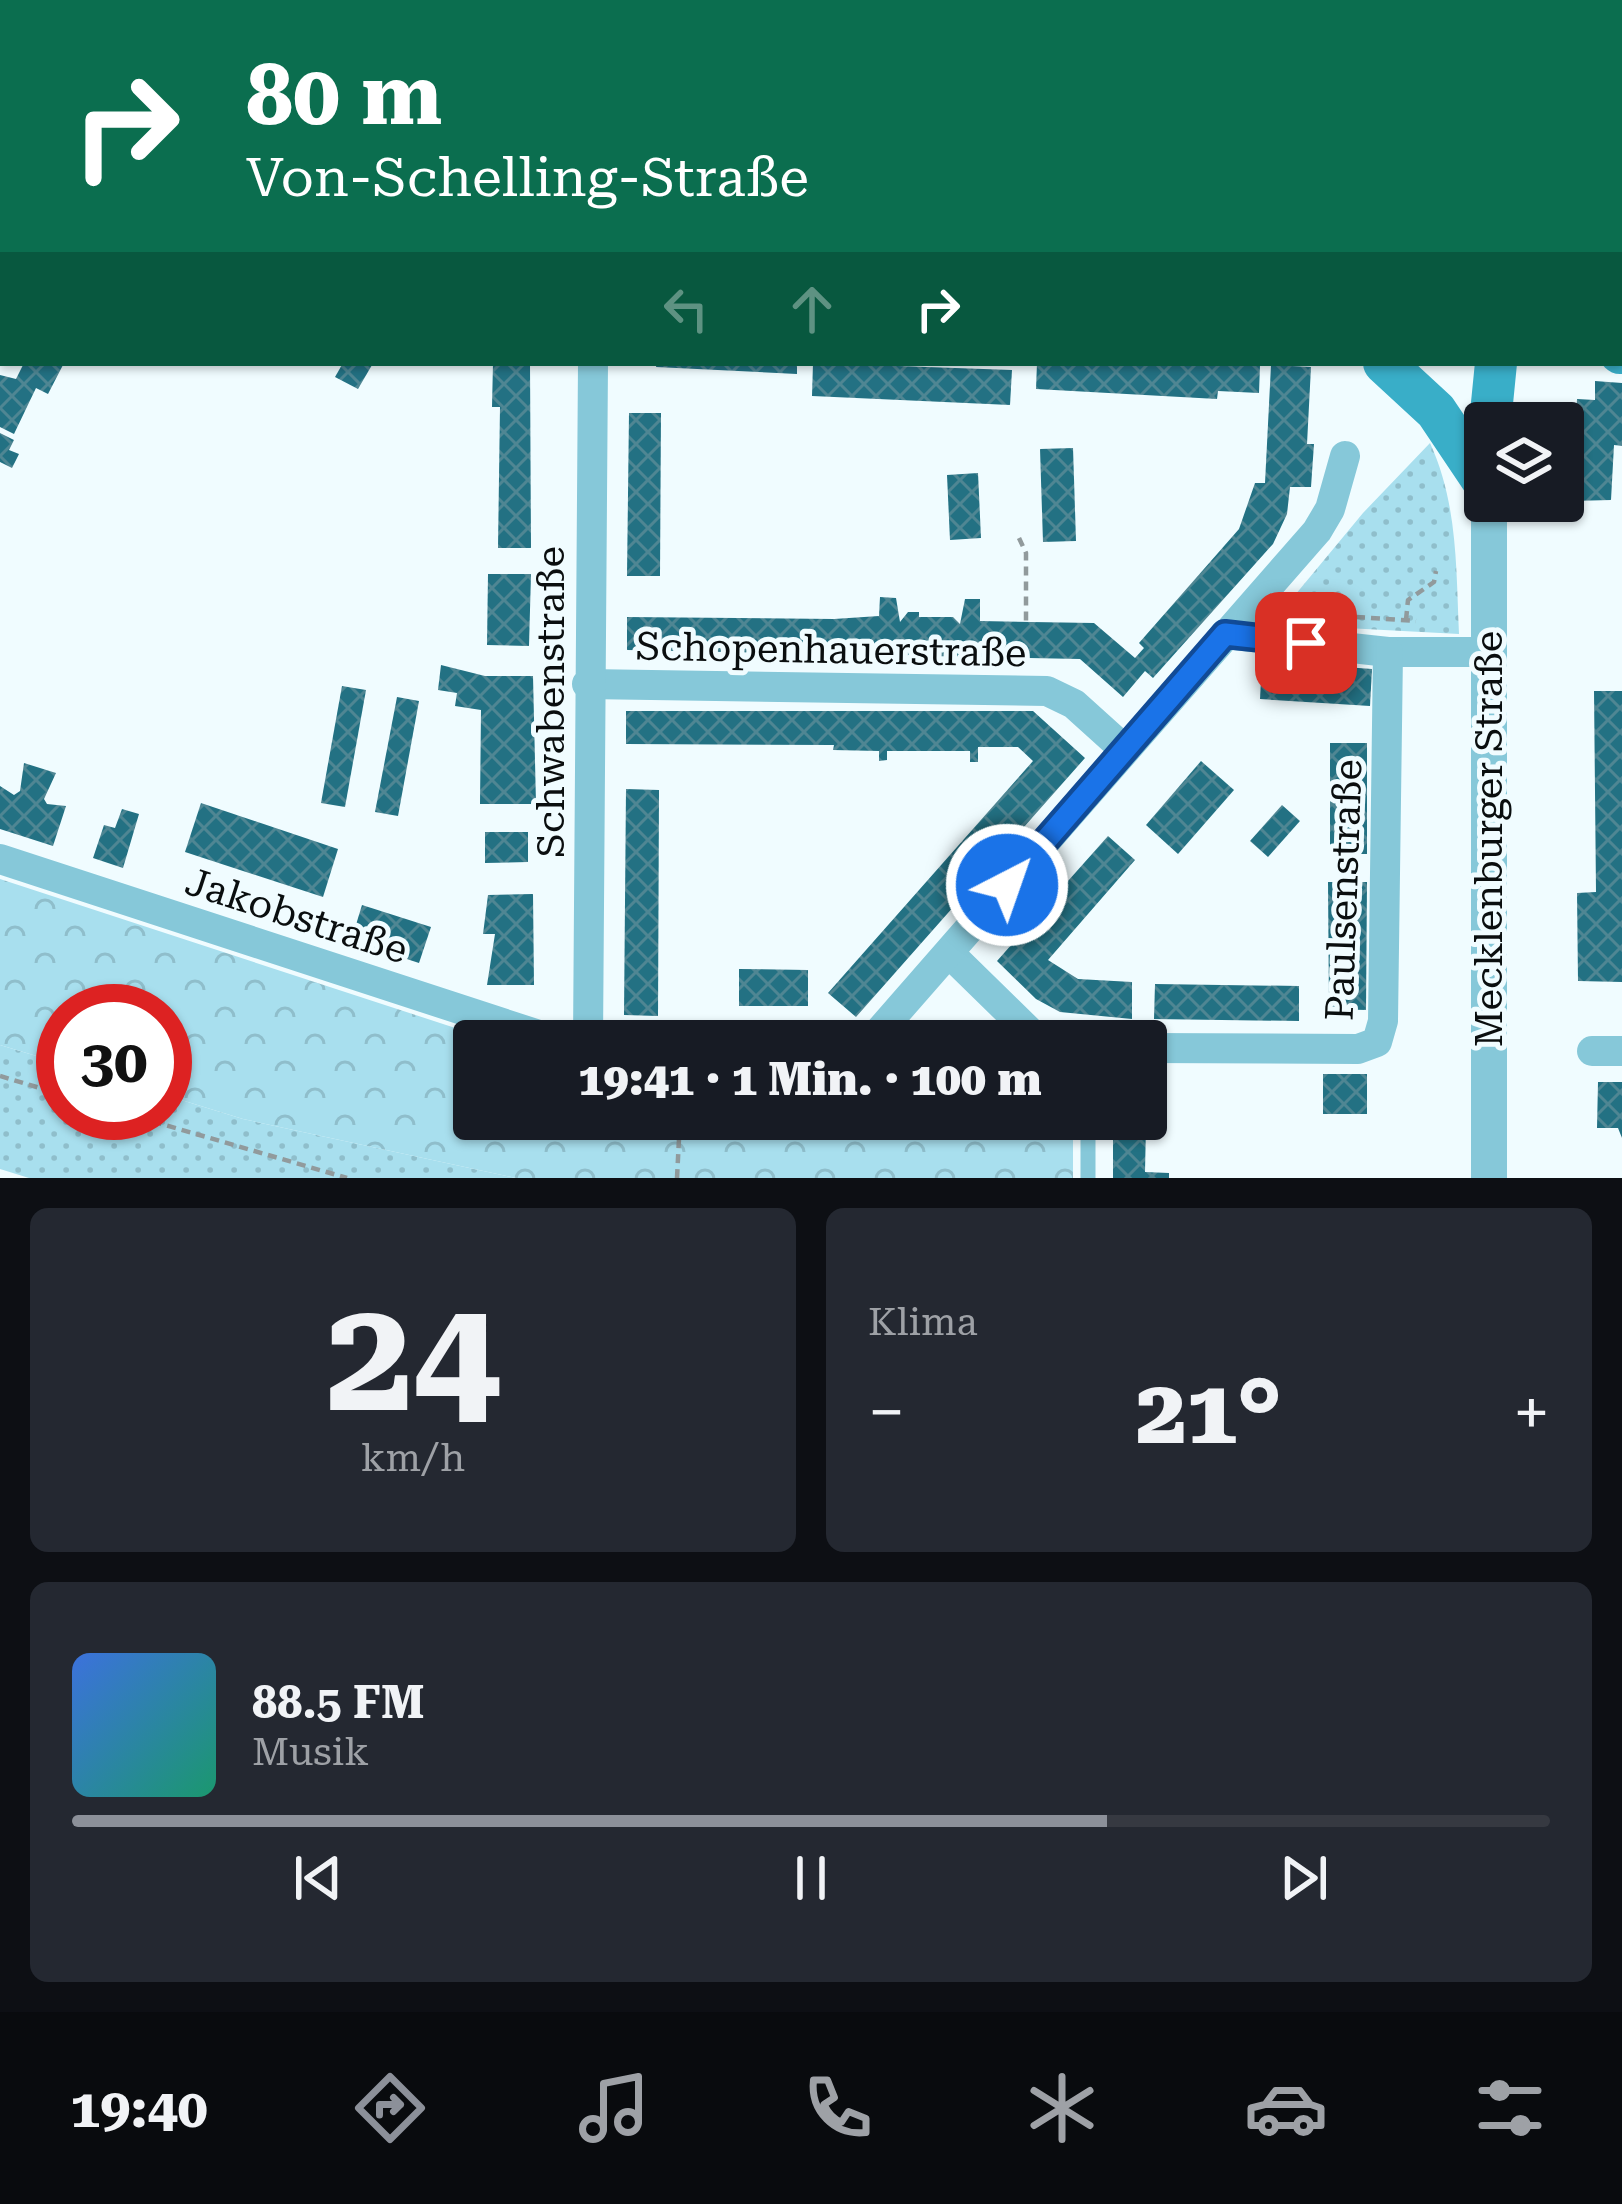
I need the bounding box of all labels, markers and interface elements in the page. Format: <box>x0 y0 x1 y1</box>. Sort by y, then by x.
text: 80 m <box>246 46 442 144</box>
icon: right <box>48 48 204 204</box>
text: Von-Schelling-Straße <box>246 146 809 209</box>
icon: left <box>653 276 719 342</box>
icon: ahead <box>779 276 845 342</box>
icon: right <box>905 276 971 342</box>
map controls <box>1464 402 1584 522</box>
button: layers <box>1464 402 1584 522</box>
street label: Schwabenstraße <box>528 546 574 858</box>
pin <box>1255 592 1357 694</box>
icon: arrive <box>1273 610 1339 676</box>
street label: Schopenhauerstraße <box>635 624 1027 676</box>
street label: Mecklenburger Straße <box>1466 631 1512 1047</box>
street label: Paulsenstraße <box>1316 758 1372 1022</box>
position arrow <box>944 822 1070 948</box>
street label: Jakobstraße <box>180 858 413 973</box>
speed limit sign: 30 <box>36 984 192 1140</box>
text: 19:41 · 1 Min. · 100 m <box>578 1053 1042 1106</box>
text: 24 <box>326 1265 500 1448</box>
text: Klima <box>868 1299 978 1345</box>
text: 21° <box>1136 1360 1282 1465</box>
text: − <box>868 1374 905 1451</box>
text: + <box>1513 1374 1550 1451</box>
text: km/h <box>361 1435 465 1481</box>
text: 88.5 FM <box>252 1676 424 1729</box>
text: Musik <box>252 1729 369 1775</box>
icon: previous <box>285 1845 351 1911</box>
icon: pause <box>778 1845 844 1911</box>
icon: next <box>1271 1845 1337 1911</box>
icon: directions <box>348 2066 432 2150</box>
icon: music <box>572 2066 656 2150</box>
icon: phone <box>796 2066 880 2150</box>
icon: climate <box>1020 2066 1104 2150</box>
icon: car <box>1244 2066 1328 2150</box>
icon: filters <box>1468 2066 1552 2150</box>
text: 19:40 <box>70 2077 208 2140</box>

